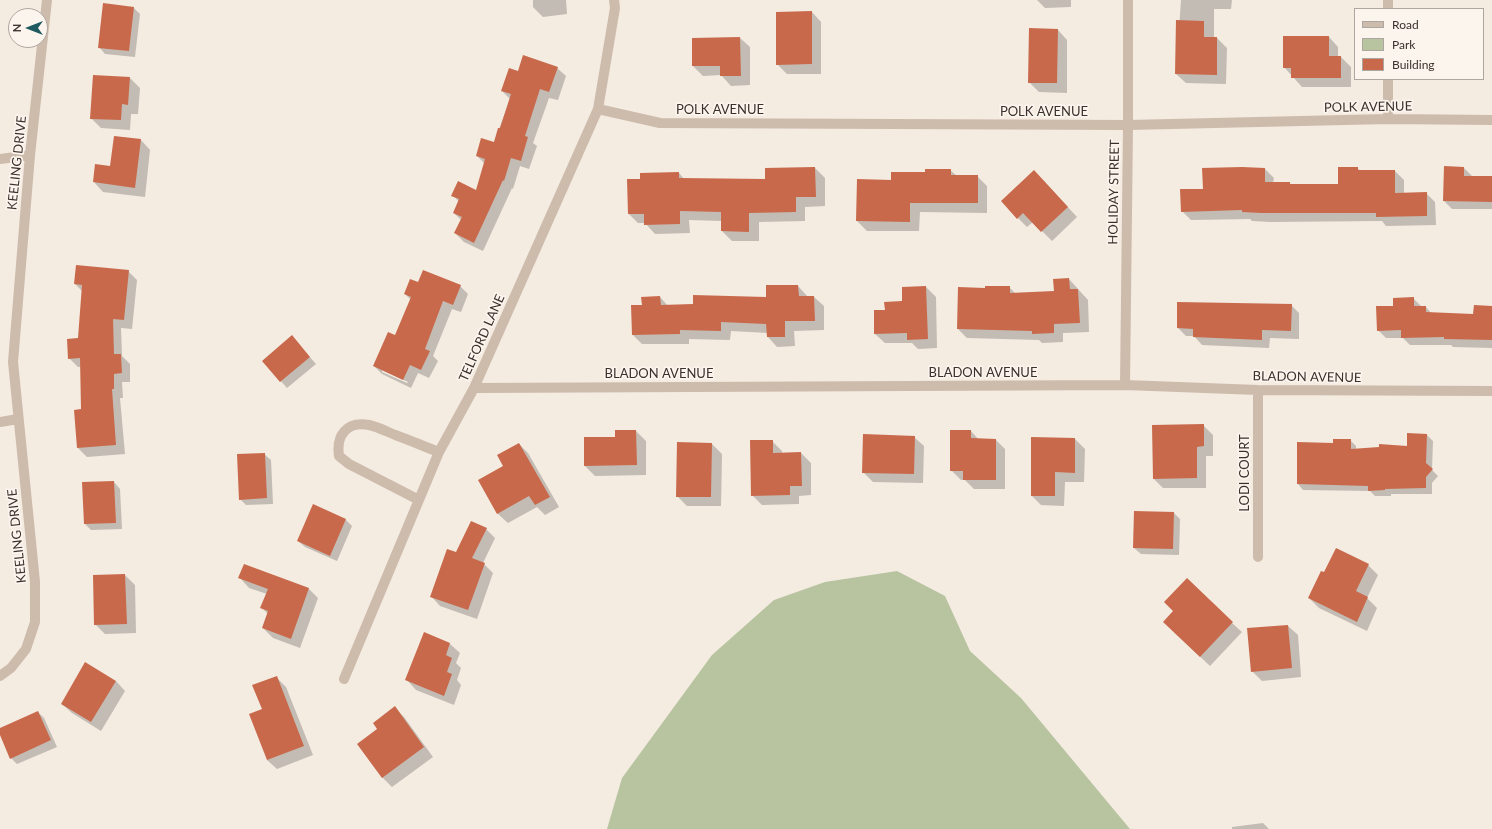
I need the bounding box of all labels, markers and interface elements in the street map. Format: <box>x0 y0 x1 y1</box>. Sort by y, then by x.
north arrow <box>8 8 48 48</box>
legend <box>1354 8 1484 80</box>
text: Road <box>1392 17 1419 32</box>
text: N <box>10 24 23 32</box>
text: Park <box>1392 37 1415 52</box>
text: Building <box>1392 57 1435 72</box>
street label: POLK AVENUE <box>1324 98 1412 116</box>
street label: POLK AVENUE <box>676 102 764 118</box>
street label: POLK AVENUE <box>1000 104 1088 120</box>
street label: KEELING DRIVE <box>4 115 30 211</box>
street label: HOLIDAY STREET <box>1105 139 1123 245</box>
street label: TELFORD LANE <box>456 292 508 384</box>
street label: BLADON AVENUE <box>929 365 1037 381</box>
street label: BLADON AVENUE <box>605 366 713 382</box>
street label: BLADON AVENUE <box>1252 368 1362 386</box>
street label: LODI COURT <box>1237 434 1253 512</box>
street label: KEELING DRIVE <box>4 488 30 584</box>

